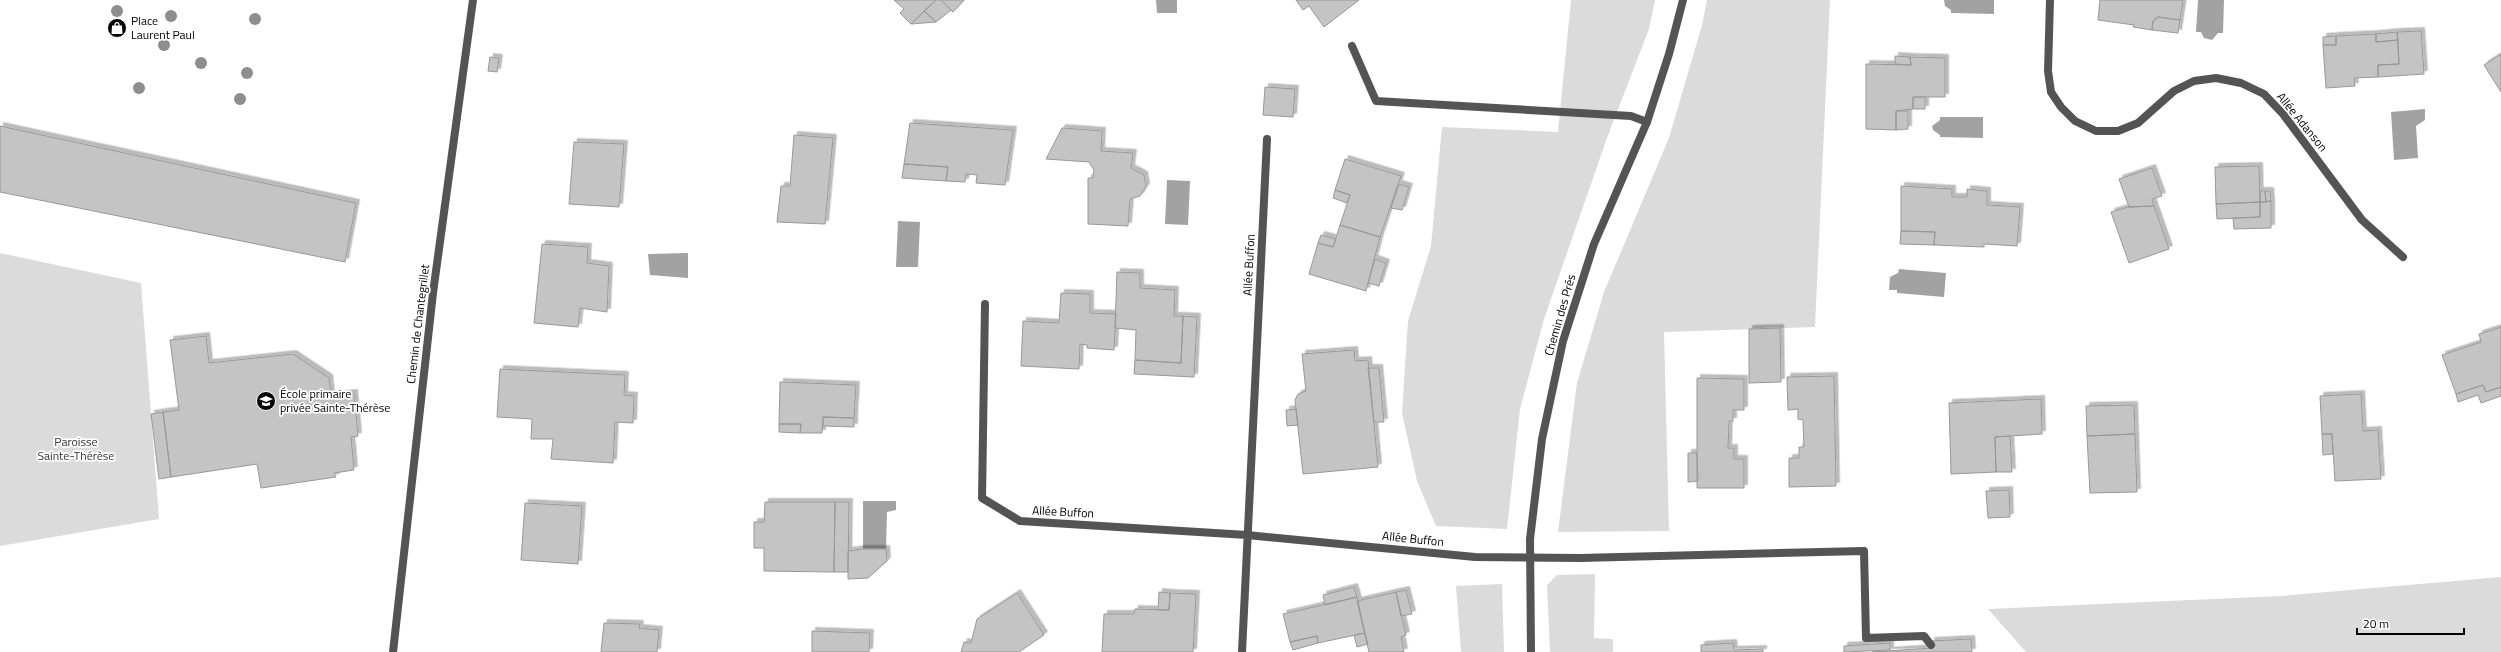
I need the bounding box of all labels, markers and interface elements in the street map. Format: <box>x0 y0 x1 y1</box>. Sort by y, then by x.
place label: Place Laurent Paul <box>131 11 195 44</box>
shop icon: Place Laurent Paul <box>106 17 128 39</box>
street label: Allée Adanson <box>2272 88 2332 156</box>
street label: Allée Buffon <box>1237 234 1260 296</box>
street label: Chemin de Chantegrillet <box>401 262 434 385</box>
street label: Chemin des Prés <box>1539 271 1580 358</box>
place label: École primaire privée Sainte-Thérèse <box>280 384 390 417</box>
school or university icon: École primaire privée Sainte-Thérèse <box>255 390 277 412</box>
park label: Paroisse Sainte-Thérèse <box>38 432 114 465</box>
street label: Allée Buffon <box>1032 500 1094 523</box>
street label: Allée Buffon <box>1381 526 1445 551</box>
scale bar <box>2357 610 2464 636</box>
text: 20 m <box>2363 614 2389 633</box>

